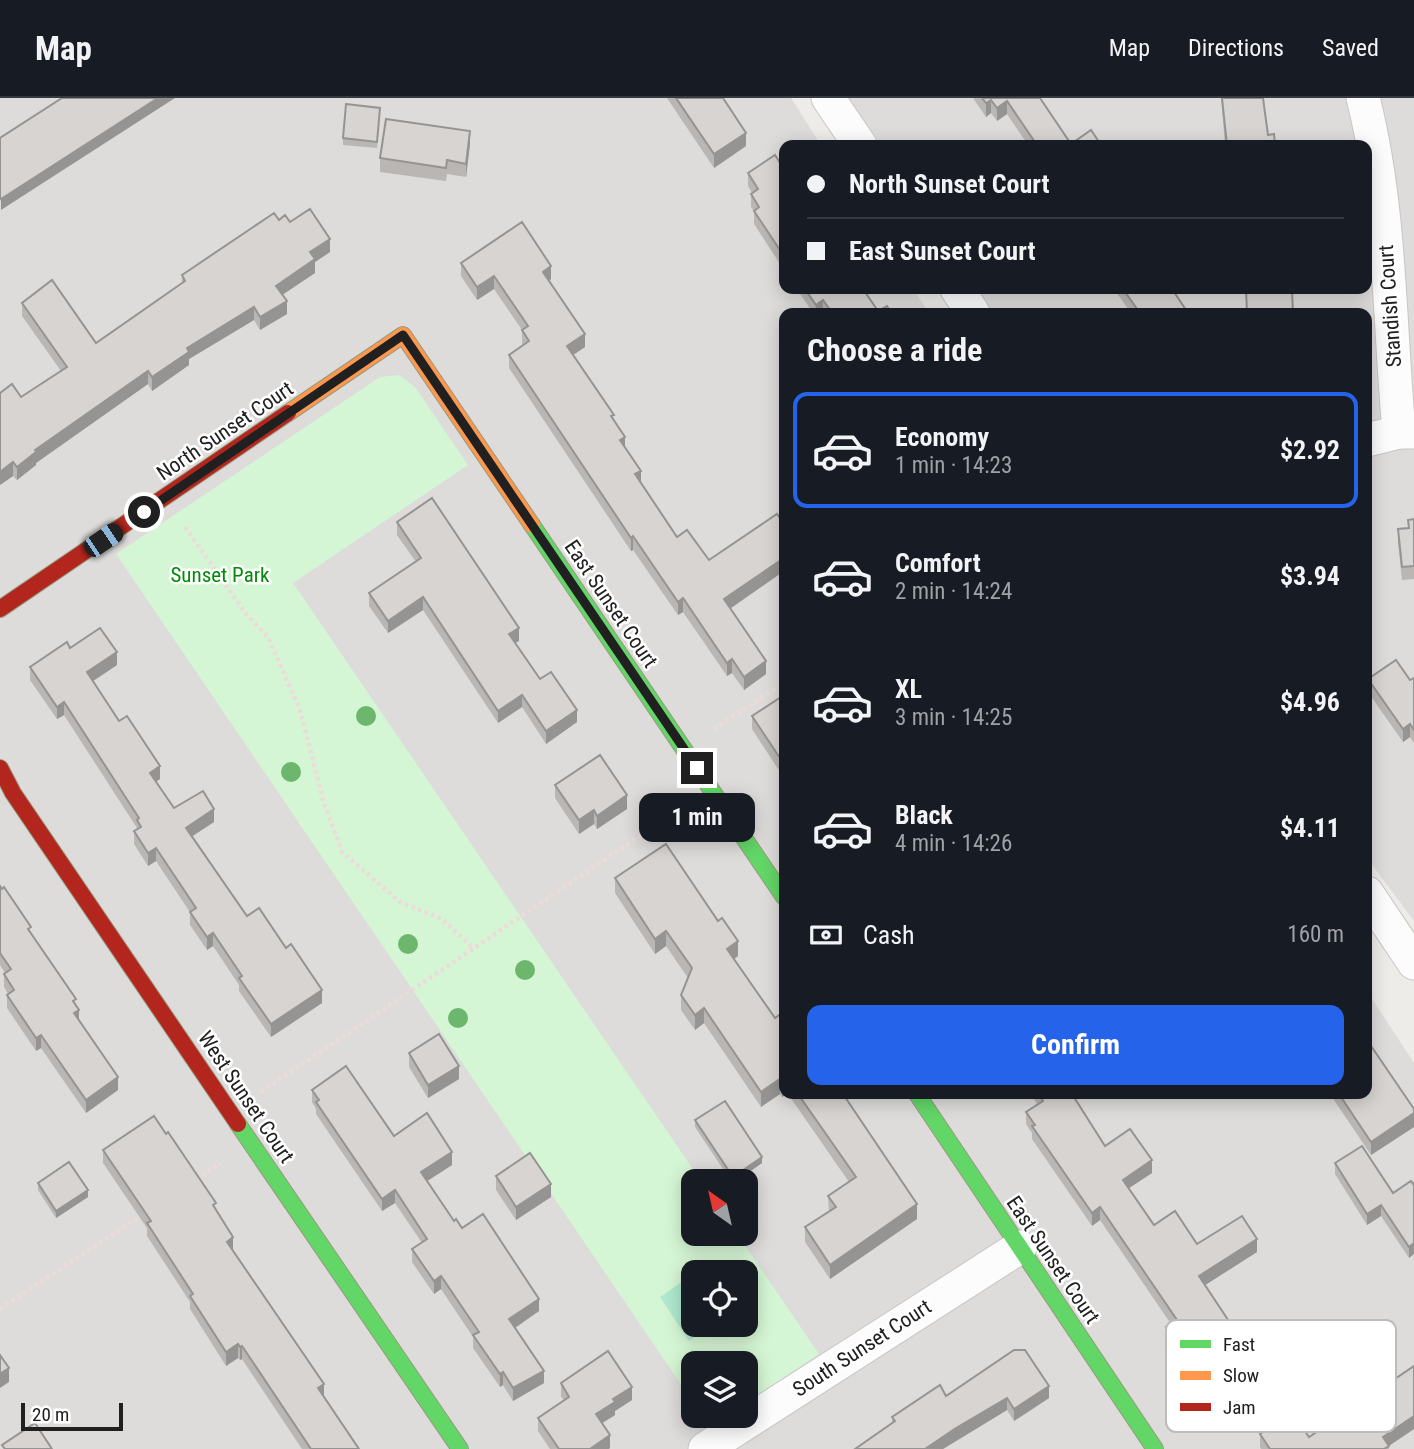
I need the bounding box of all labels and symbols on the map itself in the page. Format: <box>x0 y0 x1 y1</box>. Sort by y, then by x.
street label: Standish Court <box>1374 244 1406 368</box>
street label: North Sunset Court <box>152 377 298 485</box>
route start <box>128 496 160 528</box>
car <box>80 520 127 560</box>
street label: East Sunset Court <box>560 536 662 672</box>
park label: Sunset Park <box>170 563 270 587</box>
route end <box>681 752 713 784</box>
callout: 1 min <box>639 792 755 842</box>
street label: West Sunset Court <box>193 1027 299 1167</box>
north arrow <box>681 1169 758 1246</box>
street label: East Sunset Court <box>1002 1192 1104 1328</box>
street label: South Sunset Court <box>788 1294 936 1402</box>
legend <box>1166 1320 1396 1432</box>
text: Fast <box>1223 1333 1255 1356</box>
text: Slow <box>1223 1364 1259 1387</box>
text: Jam <box>1223 1396 1256 1419</box>
scale bar <box>21 1400 122 1432</box>

